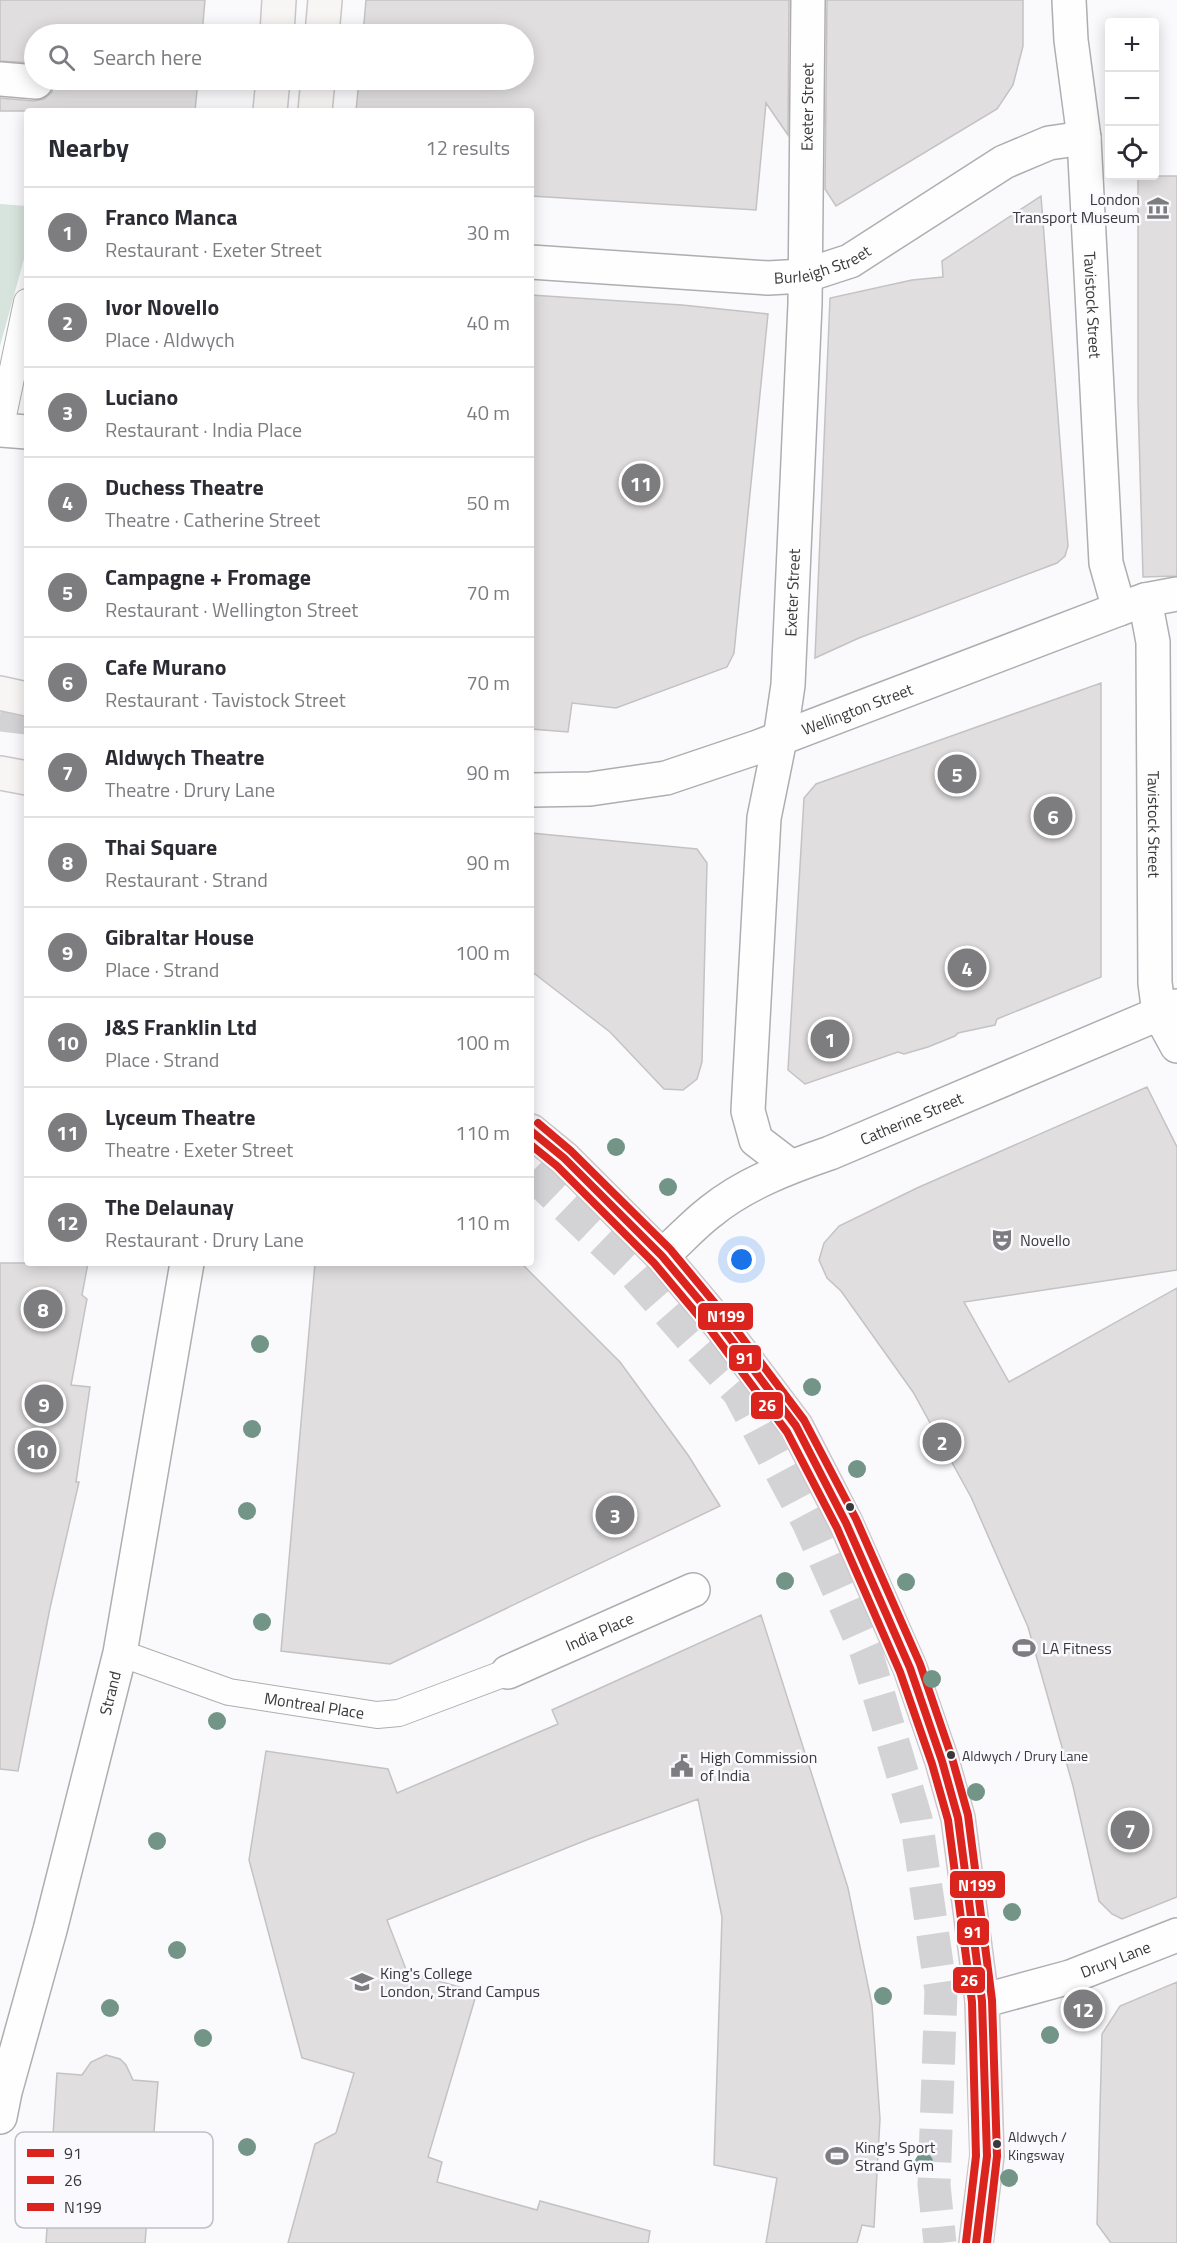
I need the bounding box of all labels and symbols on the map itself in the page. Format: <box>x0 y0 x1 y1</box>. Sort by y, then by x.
street label: Exeter Street <box>795 62 819 151</box>
place label: London Transport Museum <box>1012 187 1140 229</box>
museum icon: London Transport Museum <box>1145 195 1171 221</box>
street label: Burleigh Street <box>773 239 876 290</box>
street label: Tavistock Street <box>1078 251 1107 359</box>
pin: 11 <box>622 460 660 506</box>
street label: Exeter Street <box>778 548 806 637</box>
street label: Wellington Street <box>798 677 916 741</box>
pin: 5 <box>938 752 976 796</box>
street label: Tavistock Street <box>1142 771 1166 878</box>
pin: 6 <box>1034 794 1072 838</box>
pin: 4 <box>948 946 986 990</box>
pin: 1 <box>810 1016 850 1062</box>
street label: Catherine Street <box>856 1086 967 1151</box>
theatre icon: Novello <box>989 1227 1015 1253</box>
place label: Novello <box>1020 1228 1071 1252</box>
your location <box>727 1245 756 1274</box>
pin: 8 <box>24 1286 63 1332</box>
line badge: N199 <box>697 1302 754 1331</box>
text: N199 <box>707 1304 745 1328</box>
line badge: 91 <box>728 1344 762 1372</box>
text: 91 <box>736 1346 754 1370</box>
pin: 9 <box>24 1382 63 1426</box>
line badge: 26 <box>750 1391 784 1420</box>
text: 26 <box>758 1393 776 1417</box>
pin: 2 <box>922 1420 962 1464</box>
pin: 10 <box>18 1428 57 1472</box>
pin: 3 <box>596 1492 634 1538</box>
unlabelled marker <box>844 1501 856 1513</box>
street label: India Place <box>562 1606 637 1657</box>
sports icon: LA Fitness <box>1011 1635 1037 1661</box>
place label: LA Fitness <box>1042 1636 1112 1660</box>
street label: Strand <box>93 1668 127 1718</box>
street label: Montreal Place <box>262 1686 366 1725</box>
place label: High Commission of India <box>700 1745 817 1787</box>
place label: Aldwych / Drury Lane <box>962 1745 1088 1766</box>
marker: Aldwych / Drury Lane <box>945 1749 957 1761</box>
public building icon: High Commission of India <box>669 1753 695 1779</box>
pin: 7 <box>1110 1808 1150 1852</box>
line badge: N199 <box>949 1870 1006 1899</box>
text: N199 <box>958 1873 996 1897</box>
line badge: 91 <box>956 1917 990 1946</box>
text: 91 <box>964 1920 982 1944</box>
street label: Drury Lane <box>1077 1935 1154 1984</box>
place label: King's College London, Strand Campus <box>380 1961 540 2003</box>
line badge: 26 <box>952 1966 986 1994</box>
text: 26 <box>960 1968 978 1992</box>
school or university icon: King's College London, Strand Campus <box>349 1969 375 1995</box>
pin: 12 <box>1064 1986 1102 2032</box>
place label: Aldwych / Kingsway <box>1008 2126 1067 2165</box>
legend <box>15 2132 213 2228</box>
place label: King's Sport Strand Gym <box>855 2135 936 2177</box>
marker: Aldwych / Kingsway <box>991 2138 1003 2150</box>
text: 91 <box>64 2141 82 2165</box>
sports icon: King's Sport Strand Gym <box>824 2143 850 2169</box>
text: 26 <box>64 2168 82 2192</box>
text: N199 <box>64 2195 102 2219</box>

